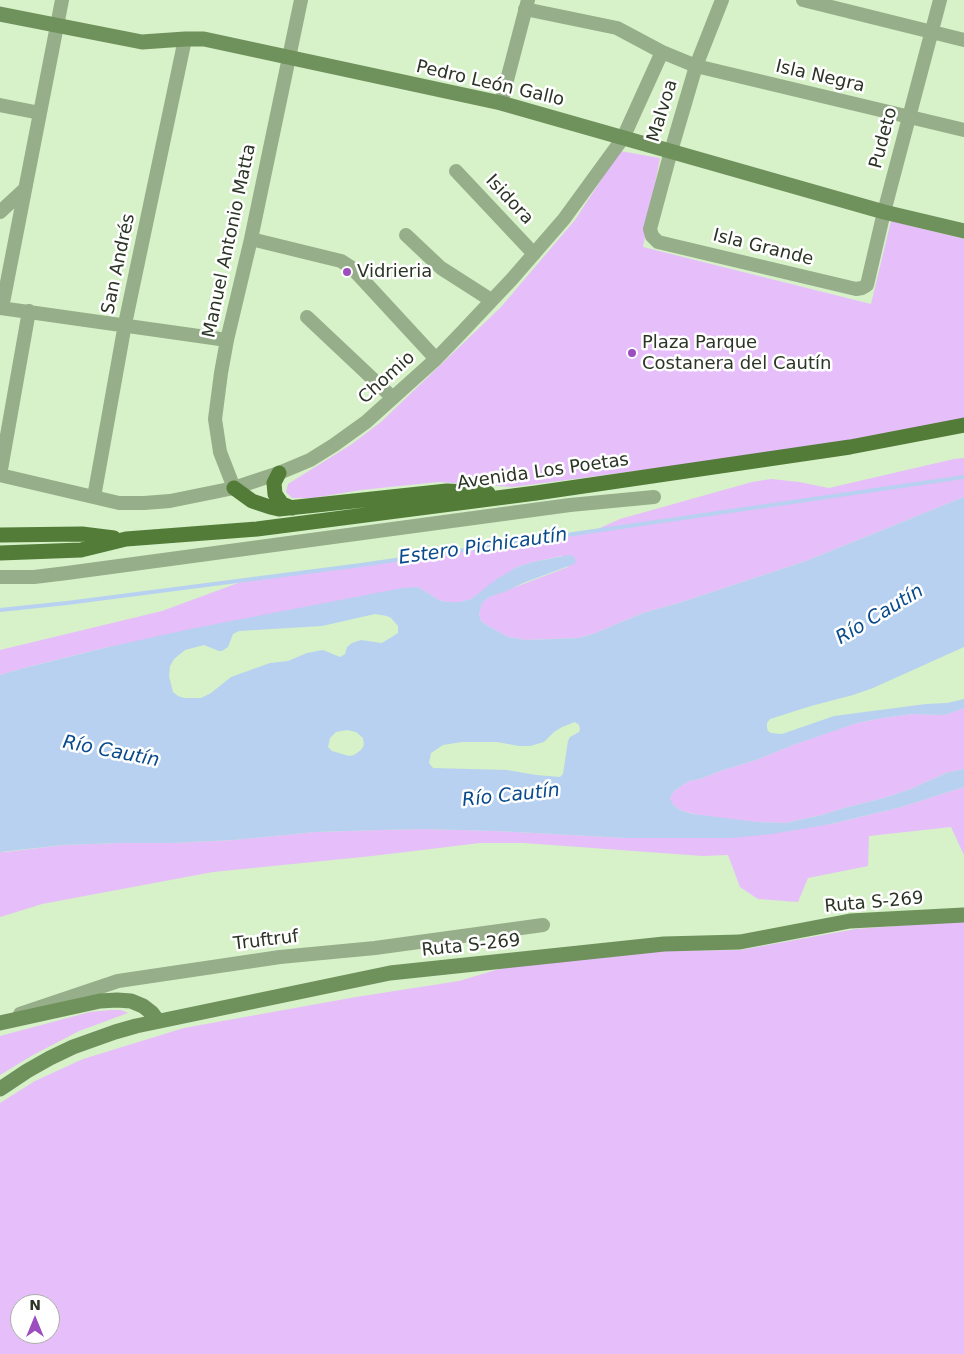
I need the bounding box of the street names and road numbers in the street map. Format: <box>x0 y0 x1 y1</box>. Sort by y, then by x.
street label: Pedro León Gallo <box>414 56 566 112</box>
street label: Isla Negra <box>773 56 867 98</box>
street label: Malvoa <box>643 77 683 145</box>
street label: Pudeto <box>865 105 903 171</box>
street label: Manuel Antonio Matta <box>199 142 261 340</box>
street label: Isidora <box>480 170 538 230</box>
street label: San Andrés <box>98 212 140 316</box>
street label: Isla Grande <box>711 225 815 271</box>
street label: Chomio <box>354 347 420 409</box>
street label: Avenida Los Poetas <box>456 449 630 495</box>
street label: Ruta S-269 <box>824 888 924 918</box>
street label: Truftruf <box>232 926 300 956</box>
street label: Ruta S-269 <box>421 930 521 962</box>

